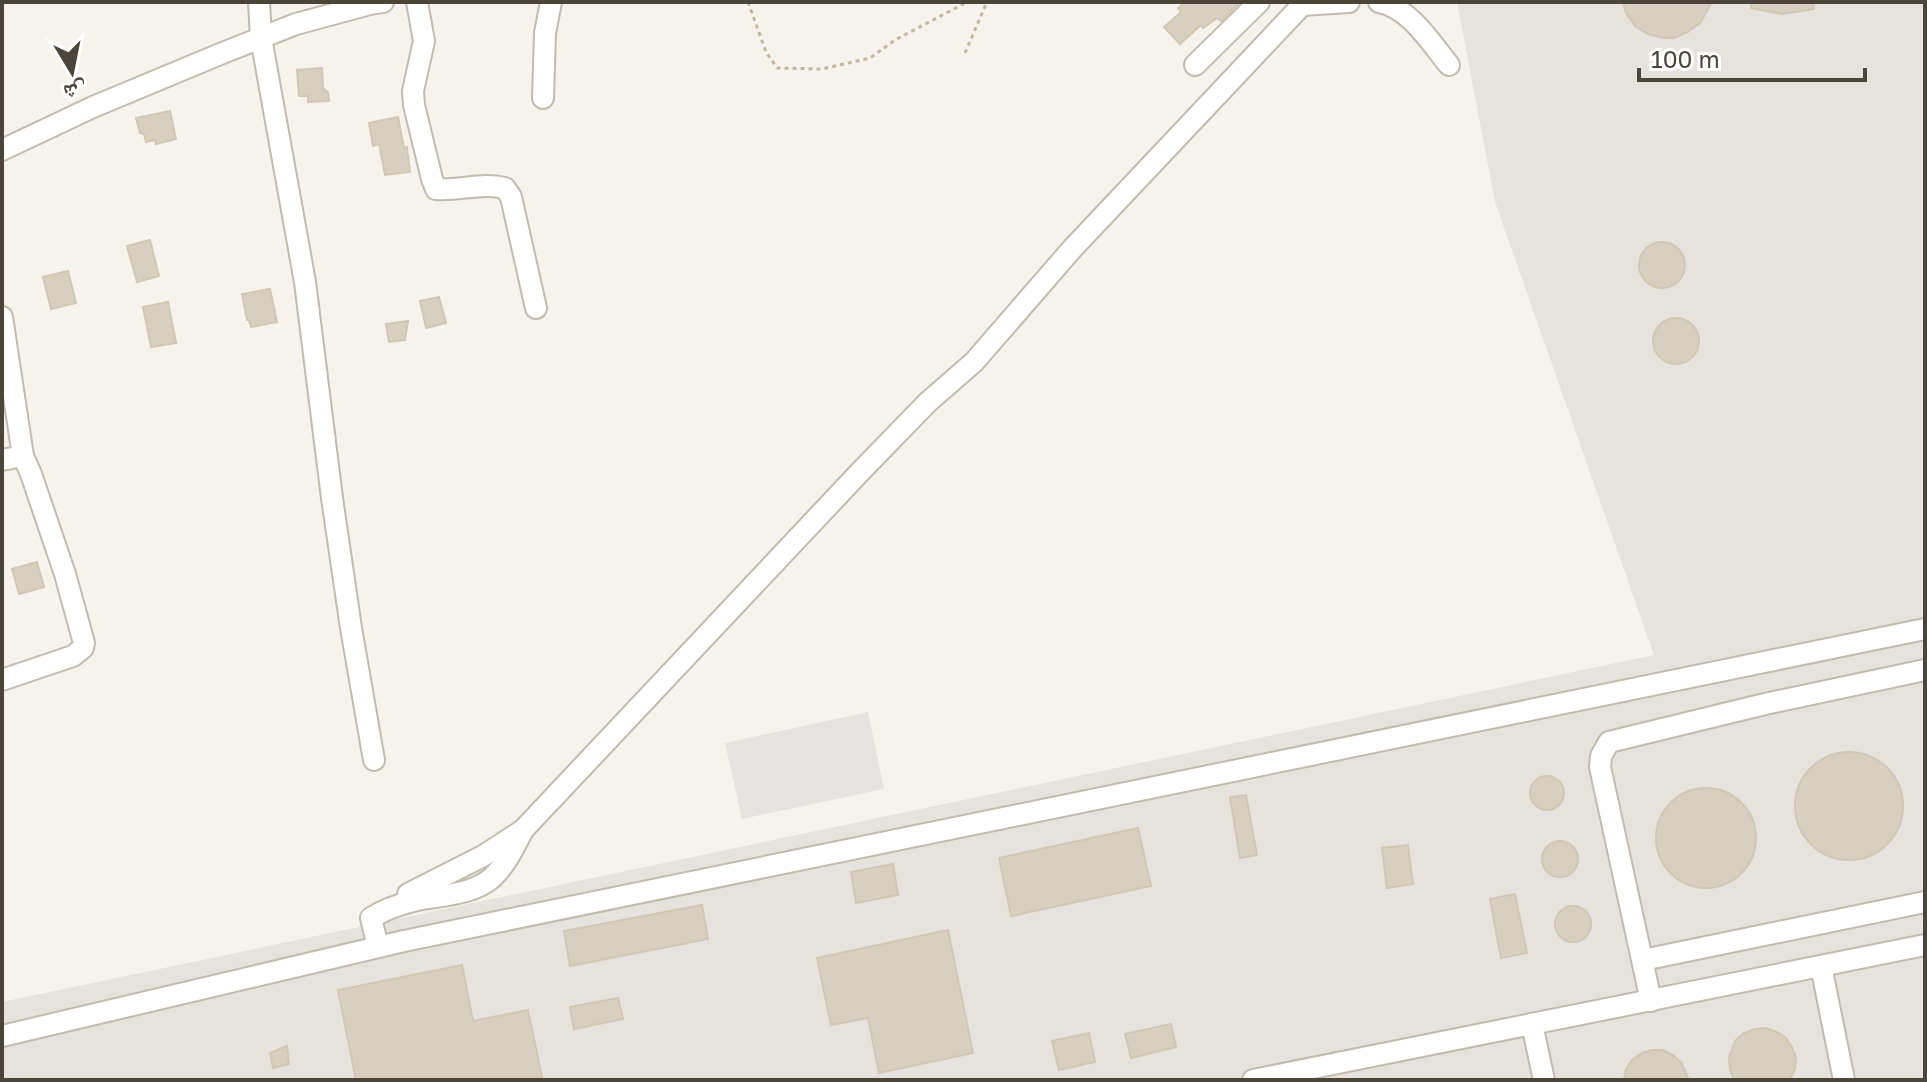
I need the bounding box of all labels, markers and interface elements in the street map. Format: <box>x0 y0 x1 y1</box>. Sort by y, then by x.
north arrow <box>32 32 112 112</box>
scale bar <box>1639 32 1865 82</box>
text: 100 m <box>1651 44 1720 73</box>
text: ش <box>62 76 89 108</box>

